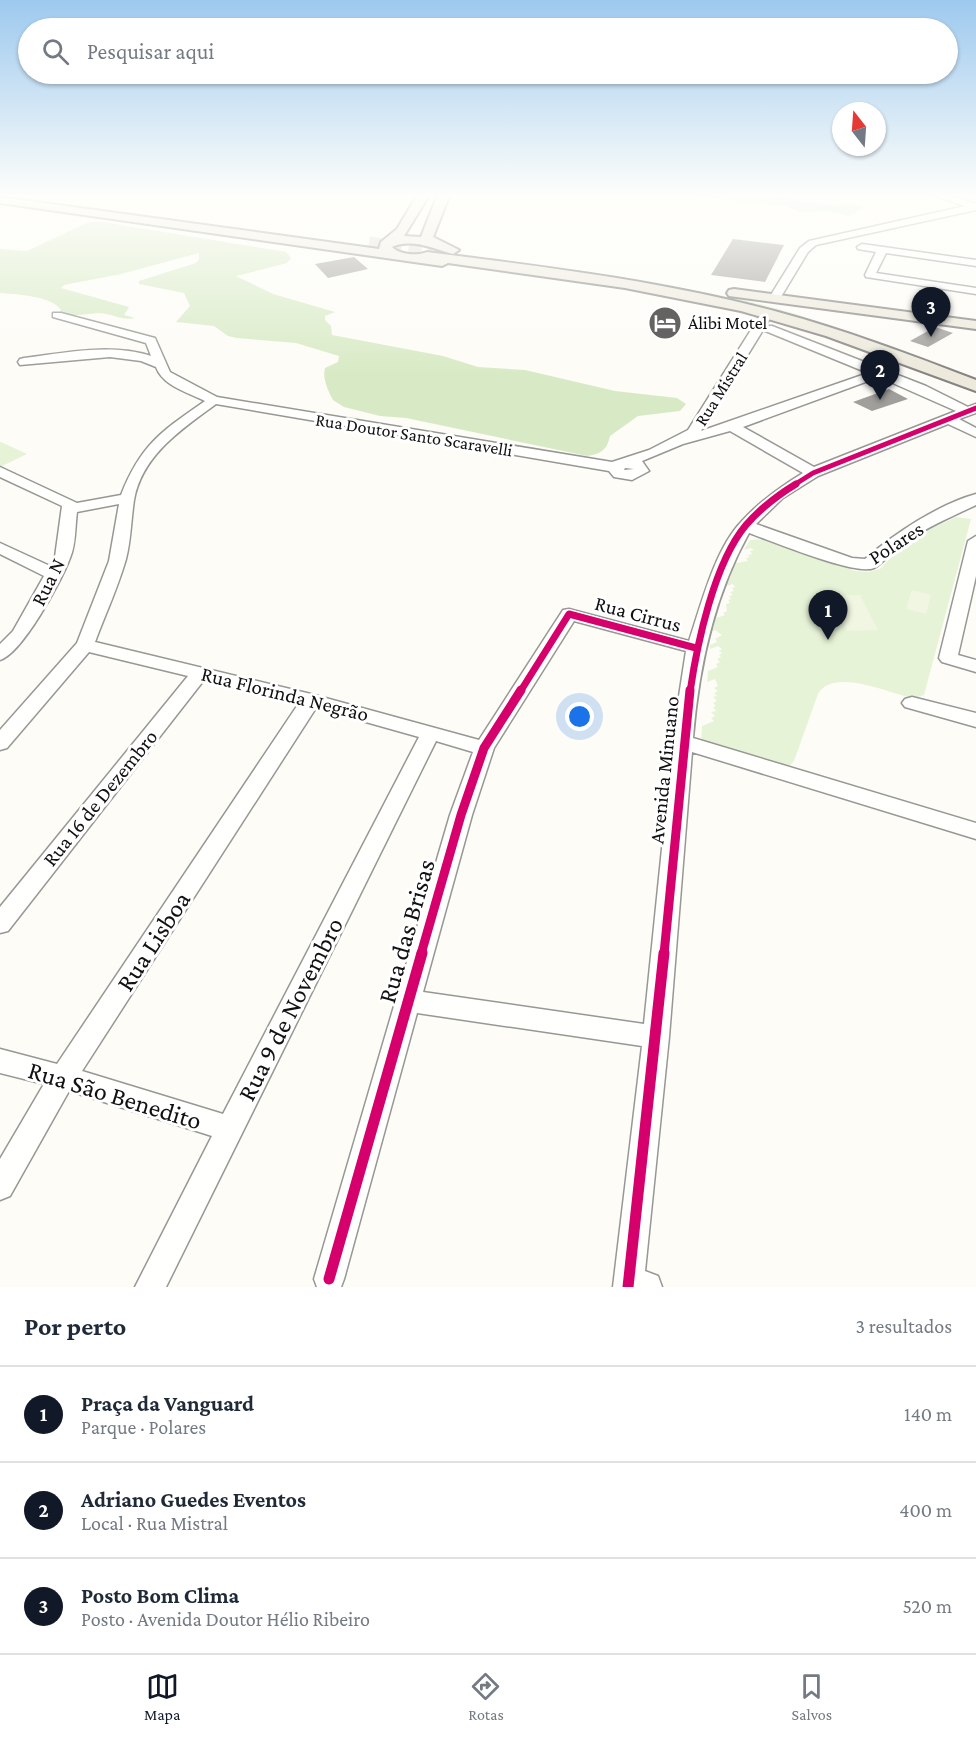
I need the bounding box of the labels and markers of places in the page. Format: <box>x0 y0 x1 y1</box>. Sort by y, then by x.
pin: 3 <box>912 288 950 337</box>
hotel icon: Álibi Motel <box>647 305 683 341</box>
place label: Álibi Motel <box>688 313 768 333</box>
pin: 2 <box>860 350 900 400</box>
pin: 1 <box>808 590 848 640</box>

